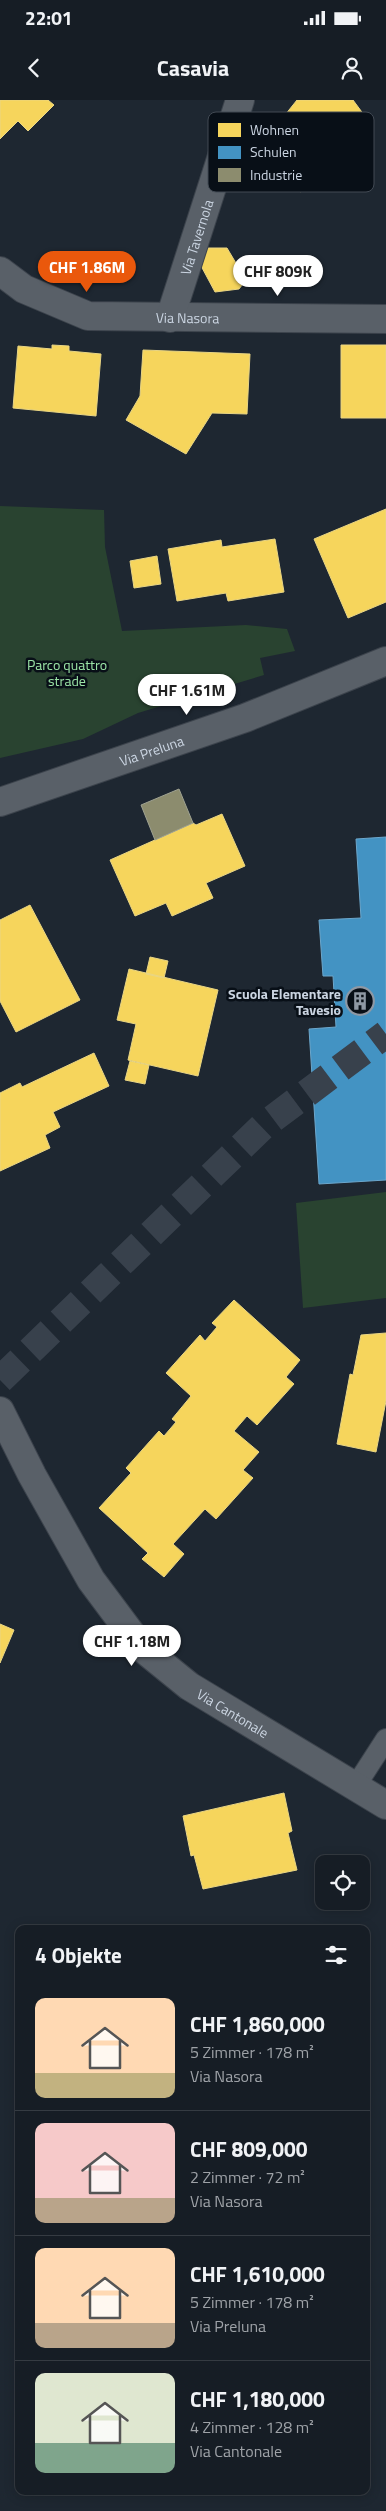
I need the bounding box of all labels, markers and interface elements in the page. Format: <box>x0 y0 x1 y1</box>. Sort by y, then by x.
text: 22:01 <box>25 3 72 32</box>
text: Casavia <box>157 51 229 85</box>
icon: back <box>20 54 48 82</box>
icon: person <box>338 54 366 82</box>
legend <box>208 112 374 192</box>
text: Wohnen <box>250 119 299 140</box>
text: Schulen <box>250 141 296 162</box>
text: Industrie <box>250 164 302 185</box>
street label: Via Tavernola <box>174 197 218 277</box>
pin: CHF 1.86M <box>30 250 144 293</box>
pin: CHF 809K <box>226 254 330 297</box>
text: CHF 1.86M <box>49 255 125 279</box>
text: CHF 809K <box>244 259 312 283</box>
street label: Via Nasora <box>156 306 219 328</box>
park label: Parco quattro strade <box>27 654 107 691</box>
pin: CHF 1.61M <box>130 674 244 716</box>
text: CHF 1.61M <box>149 678 225 702</box>
street label: Via Preluna <box>116 729 186 771</box>
place label: Scuola Elementare Tavesio <box>228 983 341 1020</box>
building icon: Scuola Elementare Tavesio <box>345 986 375 1016</box>
pin: CHF 1.18M <box>75 1624 189 1667</box>
text: CHF 1.18M <box>94 1629 170 1653</box>
street label: Via Cantonale <box>193 1683 273 1742</box>
map controls <box>315 1855 370 1910</box>
button: locate <box>315 1855 370 1910</box>
text: 4 Objekte <box>35 1939 122 1971</box>
icon: filters <box>322 1941 350 1969</box>
text: CHF 1,860,000 <box>190 2008 325 2040</box>
icon: home <box>75 2018 135 2078</box>
text: 5 Zimmer · 178 m² <box>190 2040 314 2064</box>
text: Via Nasora <box>190 2064 263 2088</box>
text: CHF 809,000 <box>190 2133 307 2165</box>
icon: home <box>75 2143 135 2203</box>
text: 2 Zimmer · 72 m² <box>190 2165 305 2189</box>
text: Via Nasora <box>190 2189 263 2213</box>
text: CHF 1,610,000 <box>190 2258 325 2290</box>
icon: home <box>75 2268 135 2328</box>
text: 5 Zimmer · 178 m² <box>190 2290 314 2314</box>
text: Via Preluna <box>190 2314 266 2338</box>
text: CHF 1,180,000 <box>190 2383 325 2415</box>
icon: home <box>75 2393 135 2453</box>
text: 4 Zimmer · 128 m² <box>190 2415 314 2439</box>
text: Via Cantonale <box>190 2439 282 2463</box>

